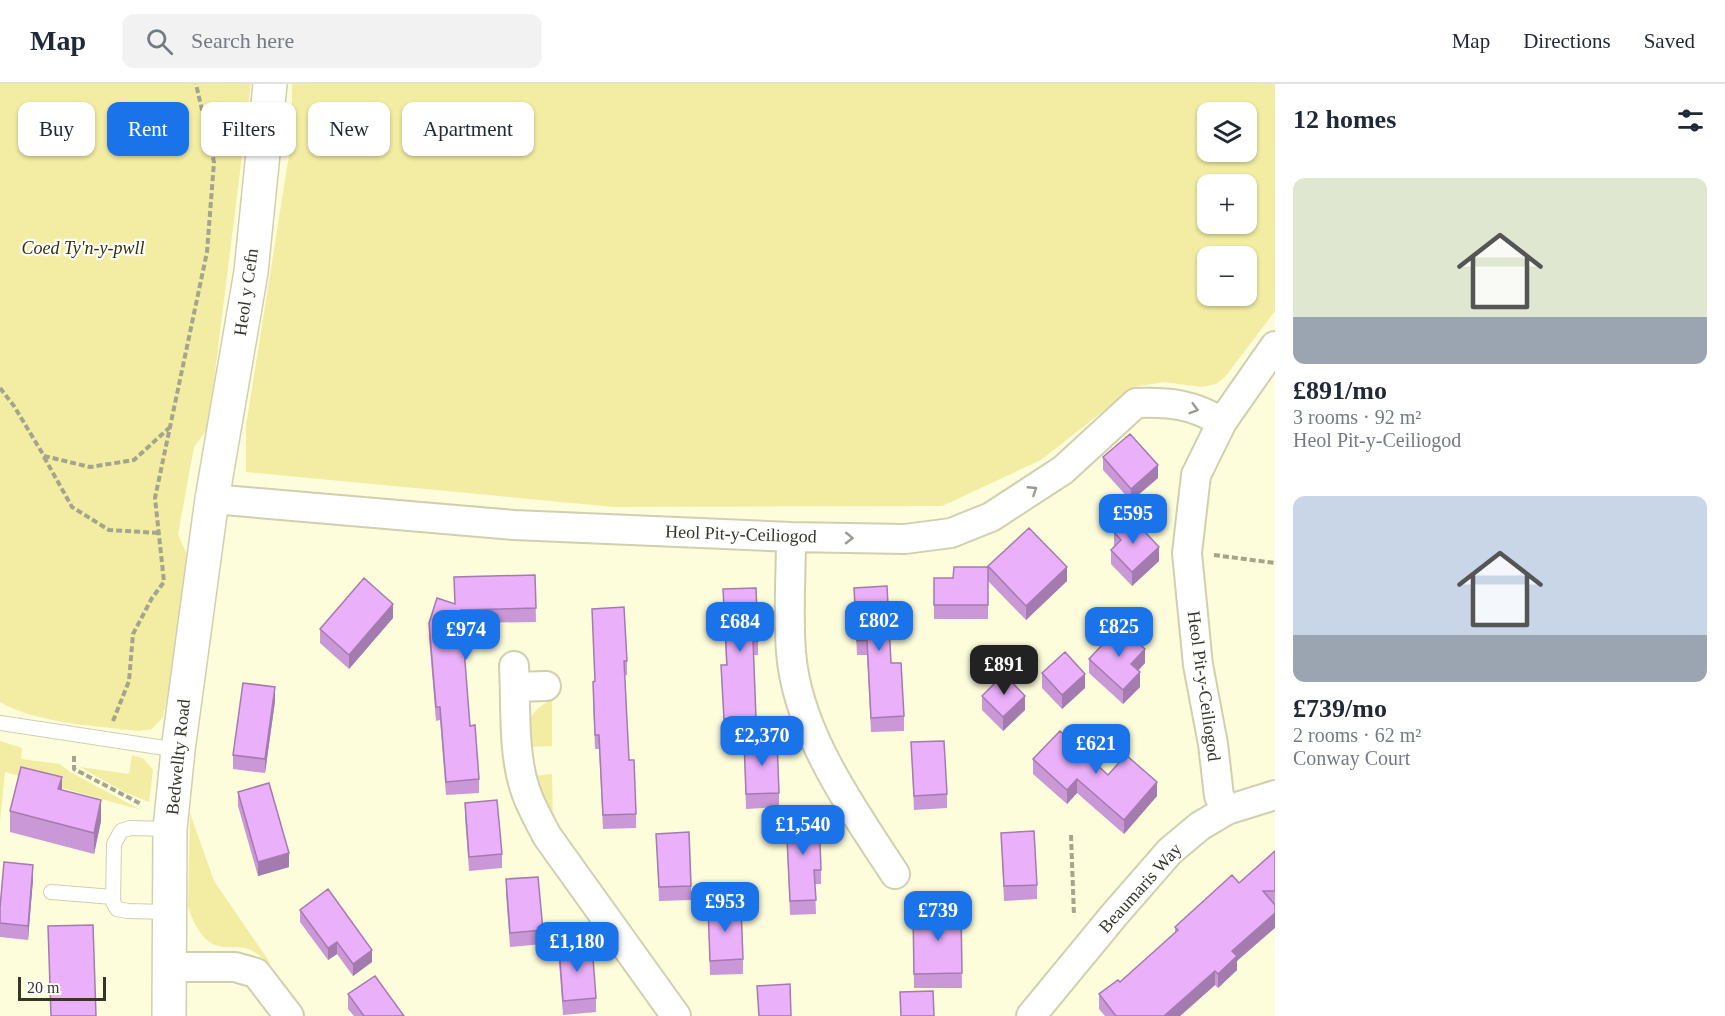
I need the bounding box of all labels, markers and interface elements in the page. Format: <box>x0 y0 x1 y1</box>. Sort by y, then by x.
search box <box>122 14 542 68</box>
text: Map <box>30 25 86 56</box>
icon: search <box>143 25 176 58</box>
text: Search here <box>191 28 294 53</box>
text: Map <box>1452 29 1490 53</box>
text: Directions <box>1523 29 1611 53</box>
text: Saved <box>1644 29 1695 53</box>
chip: Buy <box>18 102 95 156</box>
chip: Rent <box>107 102 189 156</box>
chip: Filters <box>201 102 296 156</box>
chip: New <box>308 102 390 156</box>
chip: Apartment <box>402 102 534 156</box>
map controls <box>1197 102 1257 306</box>
button: layers <box>1197 102 1257 162</box>
icon: filters <box>1674 104 1707 137</box>
text: 12 homes <box>1293 105 1396 134</box>
button: + <box>1197 174 1257 234</box>
icon: home <box>1446 217 1554 325</box>
park label: Coed Ty'n-y-pwll <box>22 238 145 258</box>
button: − <box>1197 246 1257 306</box>
street label: Heol y Cefn <box>230 247 262 337</box>
text: £891/mo <box>1293 376 1387 405</box>
one-way arrow <box>1188 402 1199 414</box>
text: 3 rooms · 92 m² <box>1293 406 1421 428</box>
text: Heol Pit-y-Ceiliogod <box>1293 429 1461 451</box>
one-way arrow <box>1026 486 1037 497</box>
pin: £595 <box>1097 494 1169 545</box>
text: £595 <box>1113 502 1153 524</box>
street label: Heol Pit-y-Ceiliogod <box>665 521 817 547</box>
one-way arrow <box>845 532 854 544</box>
icon: home <box>1446 535 1554 643</box>
pin: £802 <box>843 601 915 652</box>
pin: £684 <box>704 602 776 653</box>
pin: £825 <box>1083 607 1155 658</box>
text: £802 <box>859 609 899 631</box>
pin: £974 <box>430 610 502 661</box>
text: £684 <box>720 610 760 632</box>
street label: Heol Pit-y-Ceiliogod <box>1184 610 1224 762</box>
text: £825 <box>1099 615 1139 637</box>
text: £974 <box>446 618 486 640</box>
pin: £891 <box>968 645 1040 696</box>
text: £891 <box>984 653 1024 675</box>
text: £739/mo <box>1293 694 1387 723</box>
street label: Bedwellty Road <box>162 698 194 816</box>
pin: £2,370 <box>713 716 811 767</box>
text: £2,370 <box>735 724 790 746</box>
pin: £621 <box>1060 724 1132 775</box>
text: 2 rooms · 62 m² <box>1293 724 1421 746</box>
text: £621 <box>1076 732 1116 754</box>
text: Conway Court <box>1293 747 1410 769</box>
pin: £1,540 <box>754 805 852 856</box>
text: £1,540 <box>776 813 831 835</box>
street label: Beaumaris Way <box>1095 839 1185 937</box>
pin: £953 <box>689 882 761 933</box>
text: £953 <box>705 890 745 912</box>
pin: £739 <box>902 891 974 942</box>
text: £739 <box>918 899 958 921</box>
pin: £1,180 <box>528 922 626 973</box>
text: £1,180 <box>550 930 605 952</box>
scale bar <box>18 974 106 1002</box>
text: 20 m <box>27 979 59 996</box>

